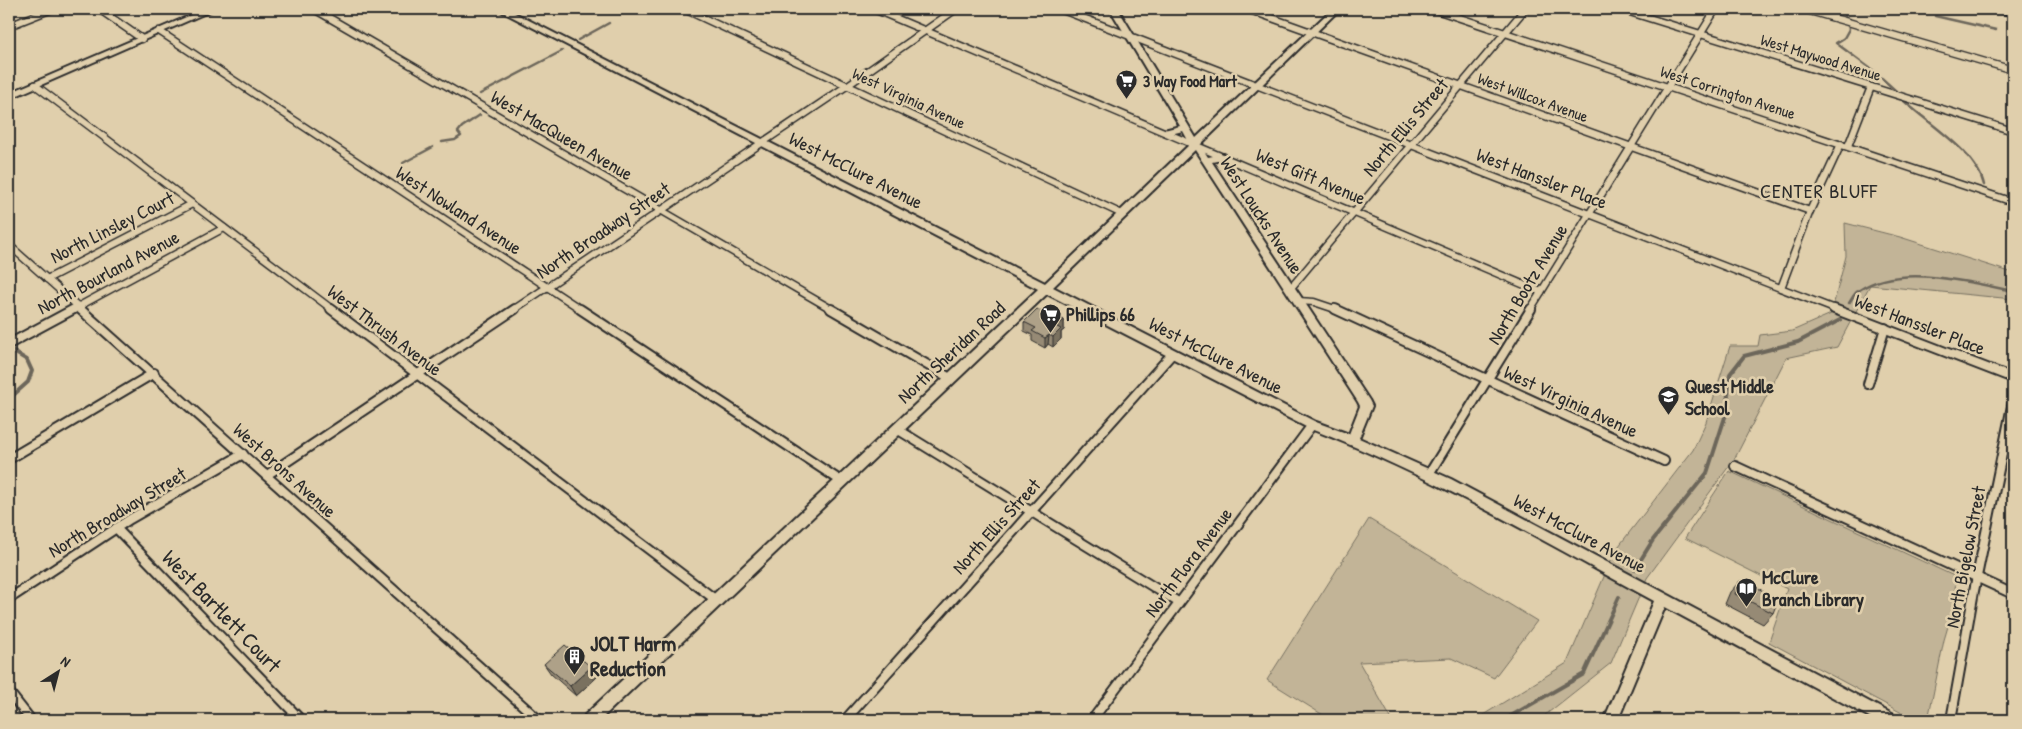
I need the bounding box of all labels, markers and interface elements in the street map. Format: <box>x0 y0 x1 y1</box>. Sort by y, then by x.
street label: West Maywood Avenue <box>1758 28 1885 86</box>
street label: West Corrington Avenue <box>1658 60 1799 124</box>
street label: West Virginia Avenue <box>849 62 970 134</box>
street label: West Willcox Avenue <box>1475 67 1592 127</box>
supermarket icon: 3 Way Food Mart <box>1115 69 1139 100</box>
place label: 3 Way Food Mart <box>1143 70 1237 93</box>
street label: North Ellis Street <box>1356 72 1454 182</box>
street label: West MacQueen Avenue <box>486 84 638 186</box>
street label: West McClure Avenue <box>785 125 928 215</box>
street label: West Gift Avenue <box>1252 141 1370 211</box>
street label: West Hanssler Place <box>1473 141 1611 215</box>
street label: West Loucks Avenue <box>1214 151 1310 279</box>
street label: West Nowland Avenue <box>391 160 527 261</box>
street label: North Broadway Street <box>531 175 675 284</box>
district label: CENTER BLUFF <box>1760 177 1878 204</box>
street label: North Linsley Court <box>46 184 179 269</box>
street label: North Bootz Avenue <box>1481 219 1573 349</box>
street label: North Bourland Avenue <box>32 223 184 320</box>
street label: West Thrush Avenue <box>322 278 448 382</box>
street label: West Hanssler Place <box>1851 287 1989 361</box>
street label: North Sheridan Road <box>891 295 1011 409</box>
place label: Phillips 66 <box>1066 301 1135 328</box>
supermarket icon: Phillips 66 <box>1038 302 1062 333</box>
street label: West McClure Avenue <box>1145 310 1288 400</box>
street label: West Virginia Avenue <box>1500 359 1643 444</box>
place label: Quest Middle School <box>1685 373 1774 421</box>
school or university icon: Quest Middle School <box>1657 385 1681 416</box>
street label: West Brons Avenue <box>228 417 343 524</box>
street label: North Broadway Street <box>43 460 191 563</box>
street label: North Ellis Street <box>946 472 1046 580</box>
street label: North Bigelow Street <box>1939 483 1992 630</box>
street label: West McClure Avenue <box>1509 487 1651 579</box>
street label: North Flora Avenue <box>1138 501 1238 622</box>
street label: West Bartlett Court <box>156 543 289 679</box>
place label: McClure Branch Library <box>1762 564 1864 613</box>
library icon: McClure Branch Library <box>1734 576 1758 607</box>
place label: JOLT Harm Reduction <box>590 628 676 683</box>
building icon: JOLT Harm Reduction <box>562 644 586 675</box>
north arrow <box>32 646 82 696</box>
text: N <box>57 651 75 671</box>

